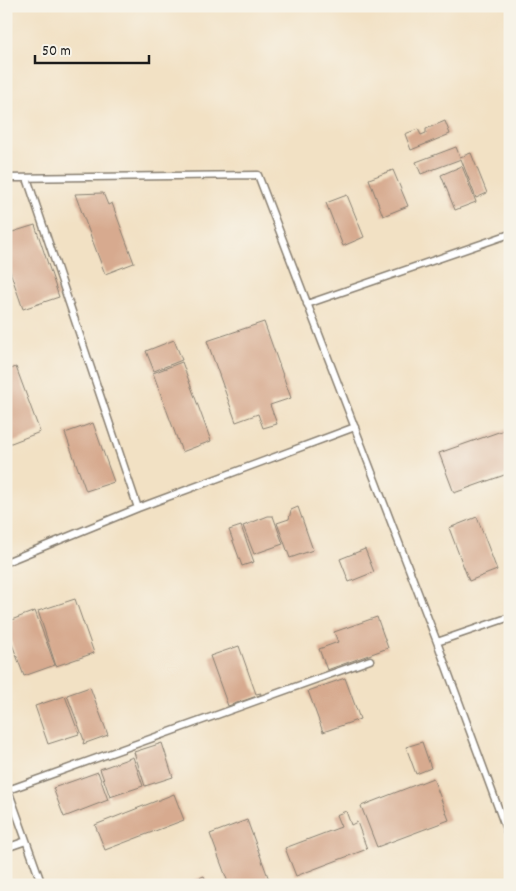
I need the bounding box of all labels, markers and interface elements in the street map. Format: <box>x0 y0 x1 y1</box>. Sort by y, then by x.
scale bar <box>35 32 149 64</box>
text: 50 m <box>42 41 71 63</box>

